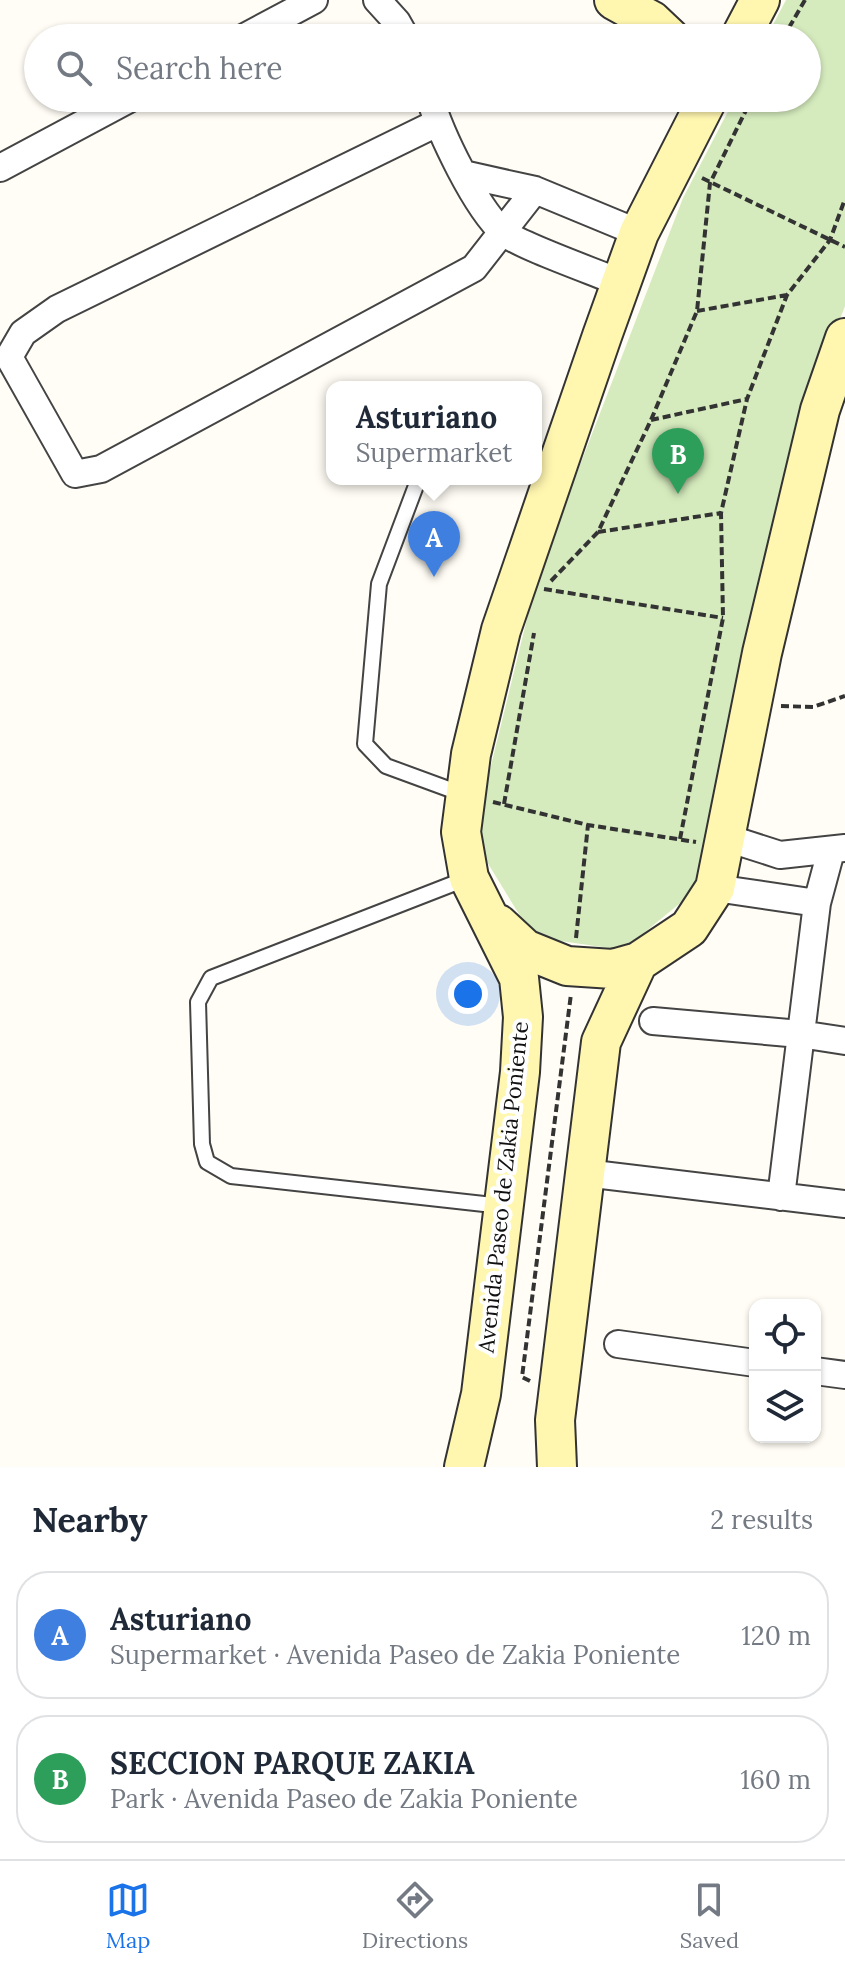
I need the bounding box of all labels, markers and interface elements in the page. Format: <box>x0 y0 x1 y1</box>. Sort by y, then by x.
search box <box>24 24 821 112</box>
icon: search <box>52 46 96 90</box>
text: Search here <box>116 49 283 87</box>
popup <box>326 381 542 485</box>
text: Asturiano <box>356 398 497 436</box>
pin: B <box>652 428 704 494</box>
text: Supermarket <box>356 436 512 469</box>
pin: A <box>408 511 460 577</box>
your location <box>448 974 488 1014</box>
street label: Avenida Paseo de Zakia Poniente <box>472 1020 534 1355</box>
map controls <box>749 1299 821 1443</box>
button: locate <box>749 1299 821 1371</box>
button: layers <box>749 1371 821 1443</box>
text: Nearby <box>32 1498 148 1541</box>
text: 2 results <box>710 1503 813 1536</box>
text: Asturiano <box>110 1600 251 1638</box>
text: A <box>51 1619 69 1652</box>
text: 120 m <box>741 1619 811 1652</box>
text: Supermarket · Avenida Paseo de Zakia Poniente <box>110 1638 680 1671</box>
text: SECCION PARQUE ZAKIA <box>110 1744 474 1782</box>
text: B <box>51 1763 69 1796</box>
text: 160 m <box>740 1763 811 1796</box>
text: Park · Avenida Paseo de Zakia Poniente <box>110 1782 578 1815</box>
tab: Map <box>106 1878 150 1954</box>
tab: Directions <box>362 1878 468 1954</box>
tab: Saved <box>680 1878 739 1954</box>

